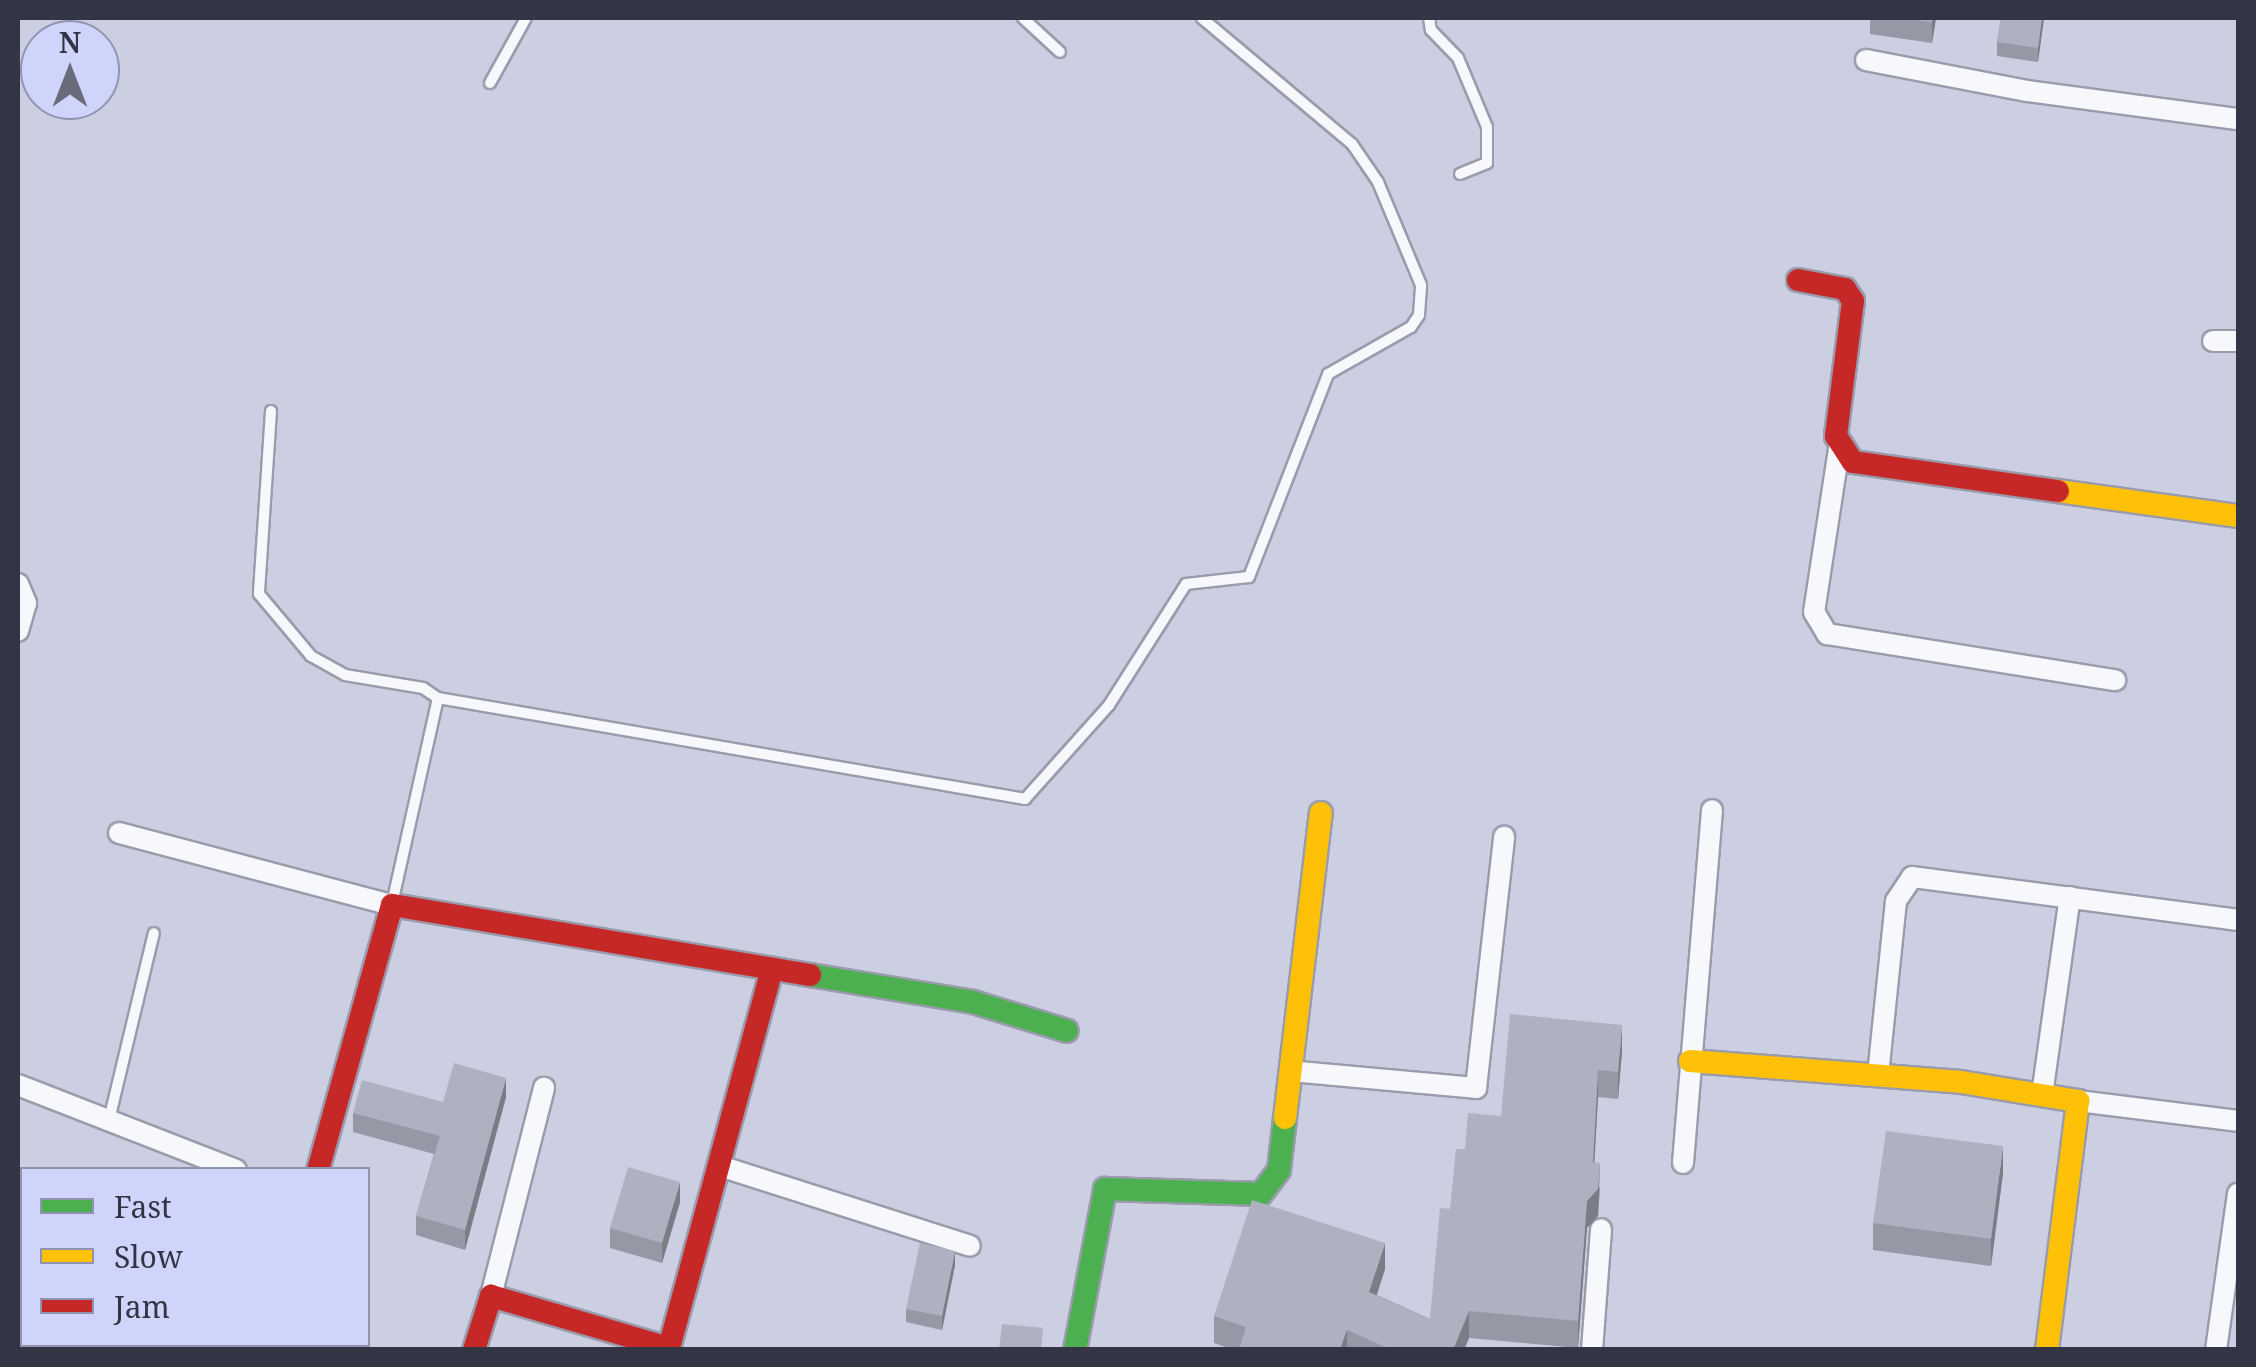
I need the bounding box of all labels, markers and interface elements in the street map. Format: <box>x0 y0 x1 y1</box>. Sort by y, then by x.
north arrow <box>20 20 120 120</box>
text: N <box>59 23 81 61</box>
legend <box>20 1167 370 1347</box>
text: Fast <box>114 1186 171 1227</box>
text: Slow <box>114 1236 183 1277</box>
text: Jam <box>114 1286 170 1327</box>

